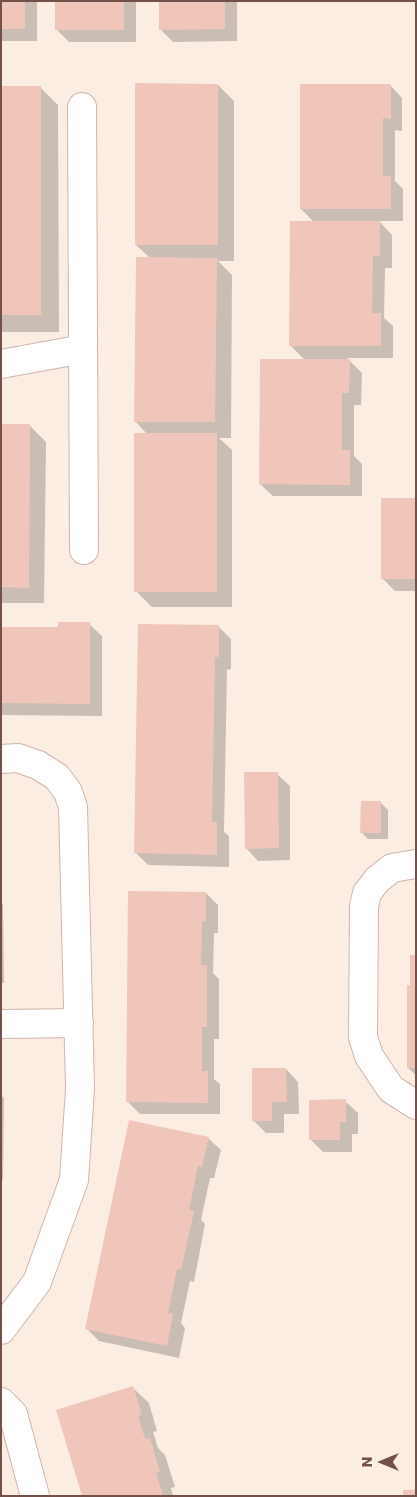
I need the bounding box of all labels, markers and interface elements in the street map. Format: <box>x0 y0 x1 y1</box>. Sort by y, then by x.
north arrow <box>357 1437 407 1487</box>
text: N <box>357 1457 377 1467</box>

